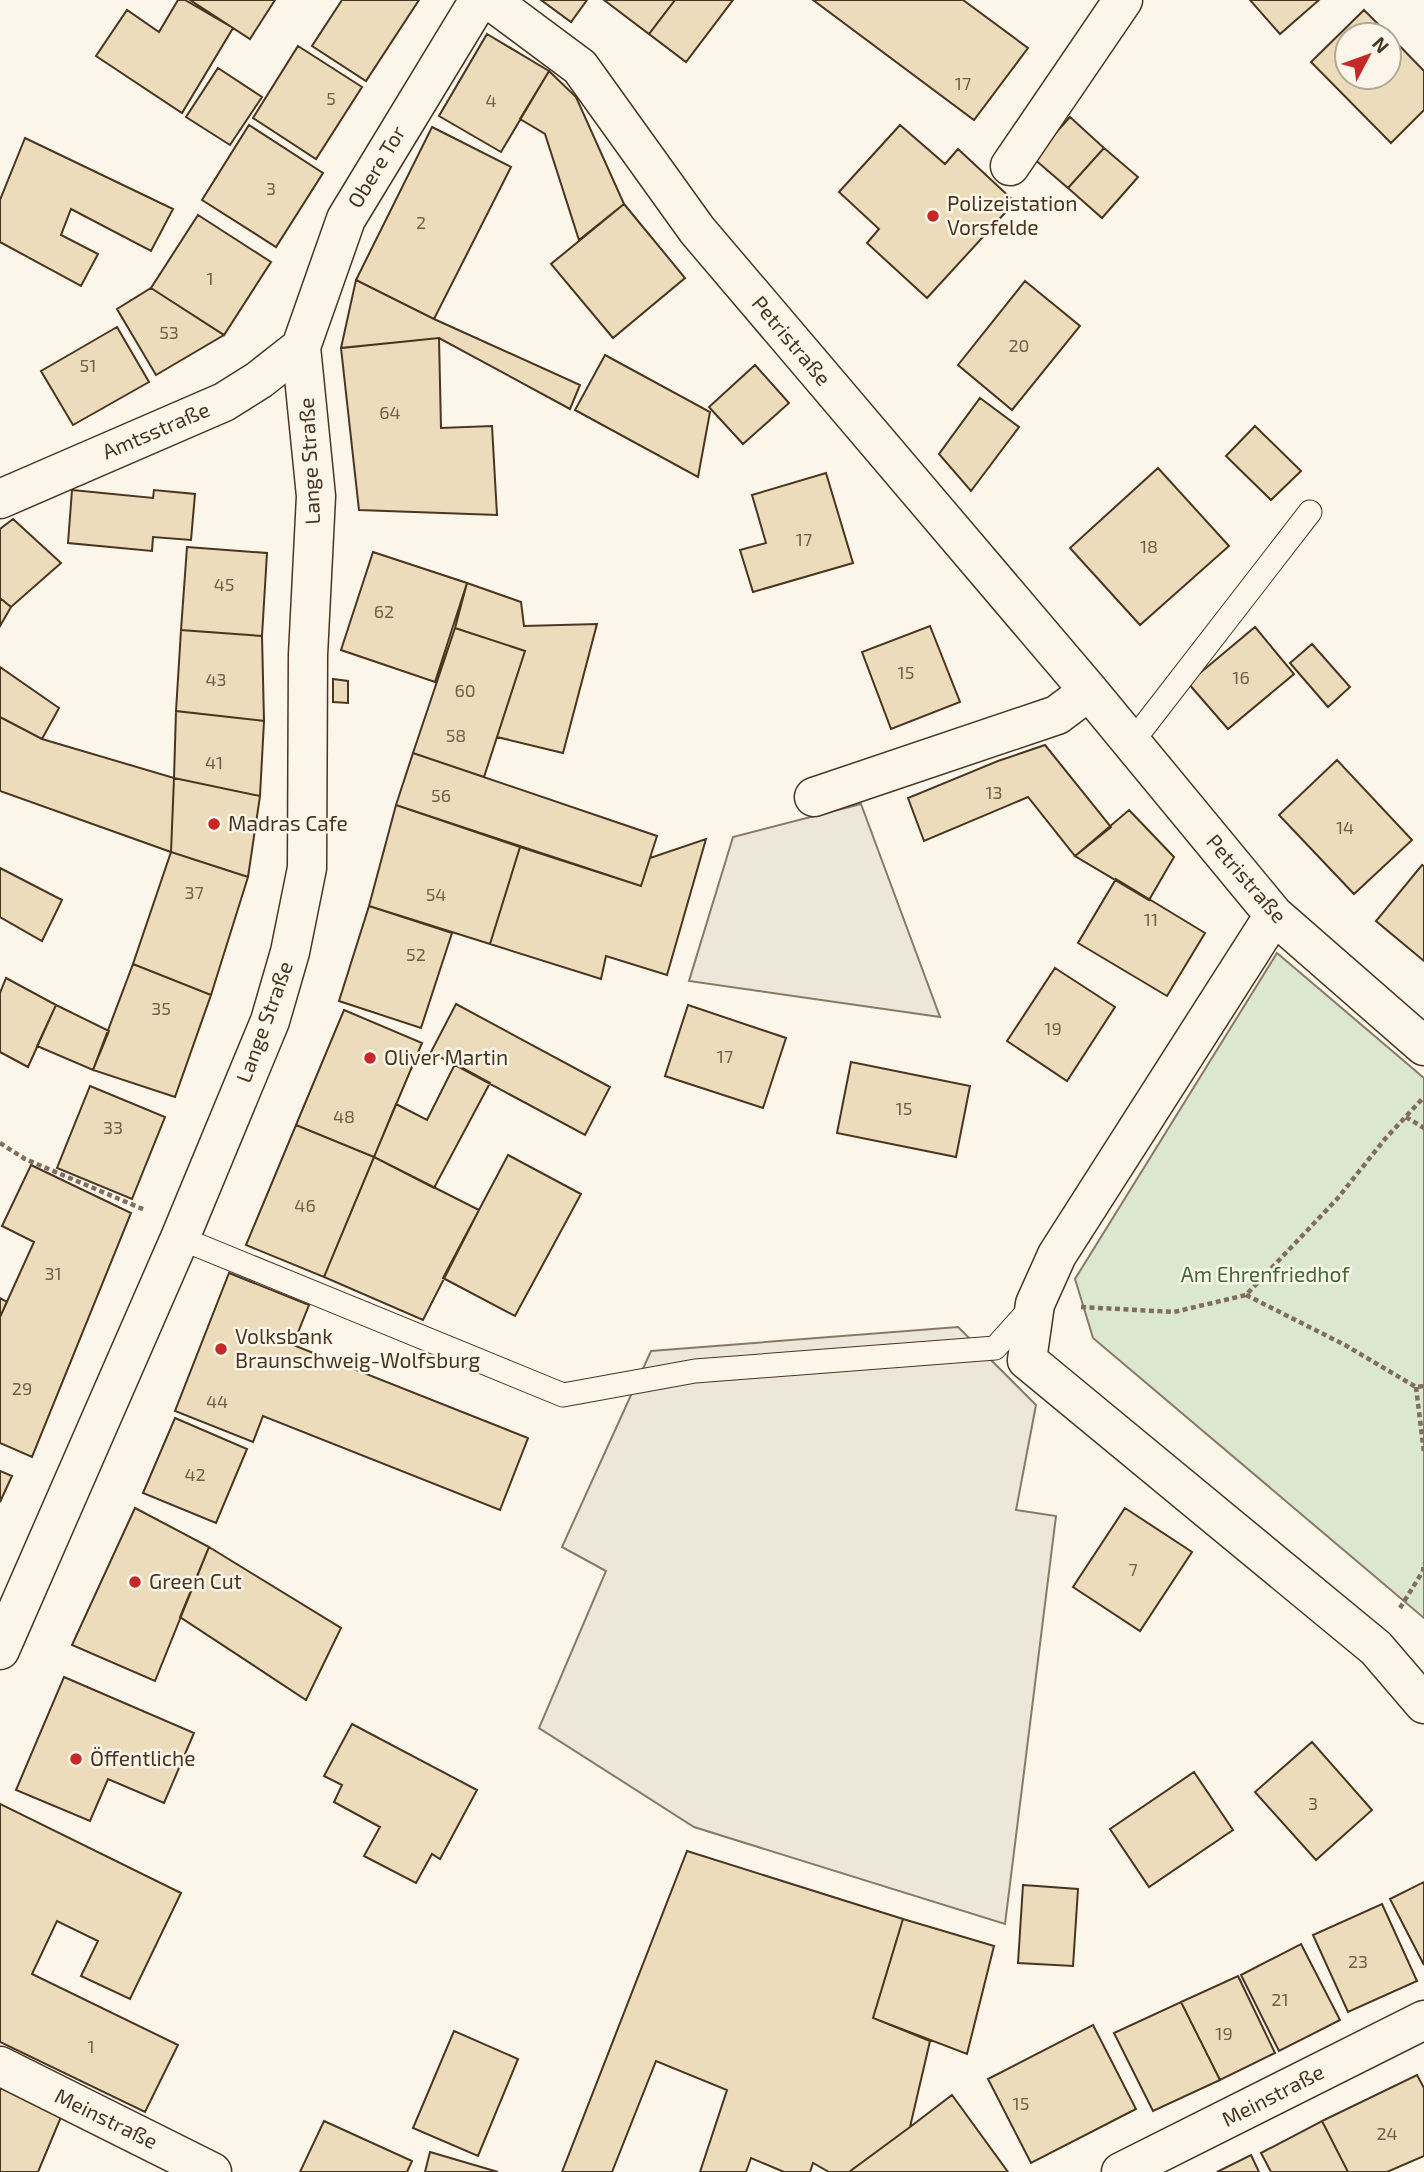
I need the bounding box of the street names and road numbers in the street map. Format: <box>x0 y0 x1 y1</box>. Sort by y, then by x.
street label: Obere Tor <box>342 120 410 212</box>
street label: Petristraße <box>747 290 837 390</box>
street label: Amtsstraße <box>98 396 213 463</box>
street label: Lange Straße <box>293 397 324 525</box>
street label: Petristraße <box>1202 829 1292 927</box>
street label: Lange Straße <box>230 957 297 1086</box>
street label: Meinstraße <box>1217 2058 1328 2131</box>
street label: Meinstraße <box>51 2082 162 2153</box>

